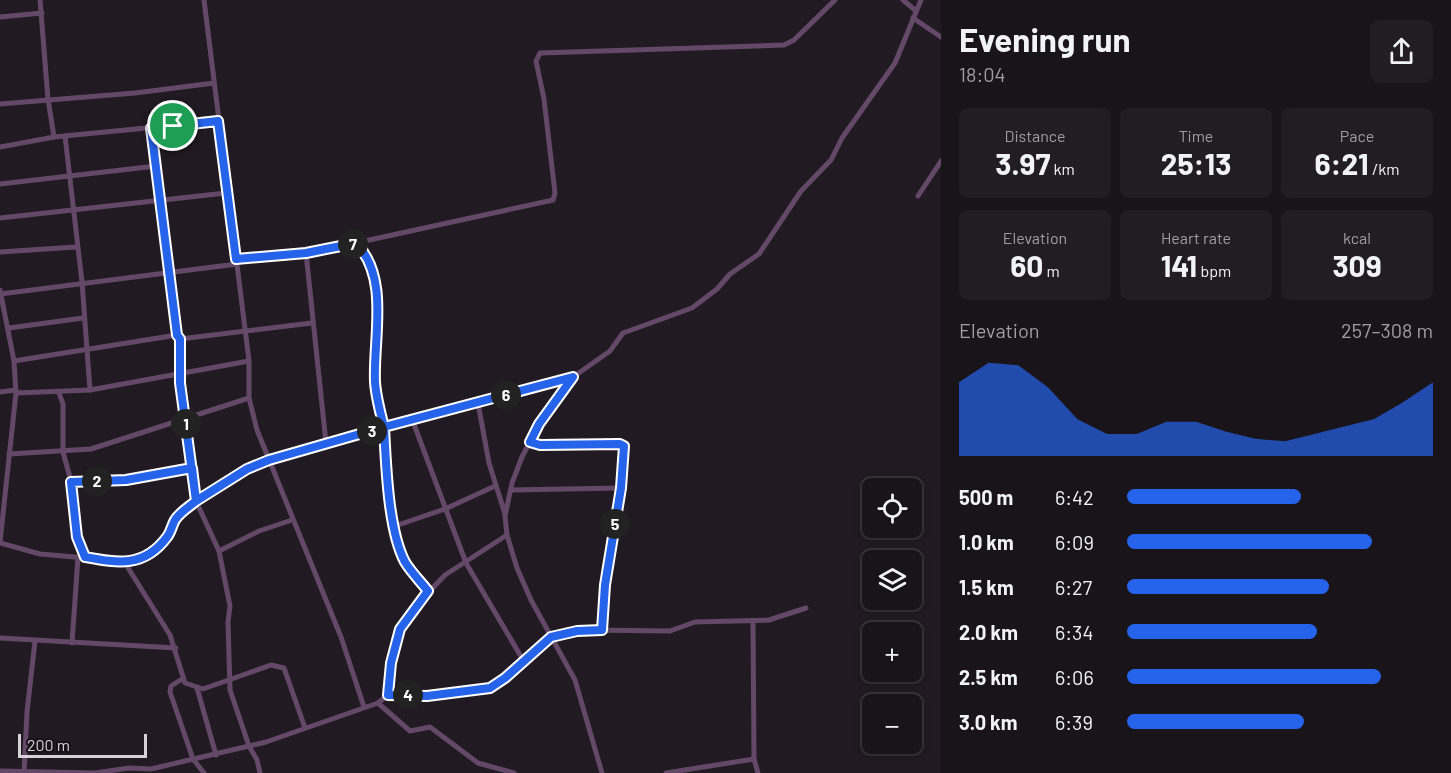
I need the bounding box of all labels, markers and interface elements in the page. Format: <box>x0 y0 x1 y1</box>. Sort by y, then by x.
text: Evening run <box>959 19 1131 59</box>
button: share <box>1370 20 1433 83</box>
text: 18:04 <box>959 62 1006 86</box>
pin <box>147 100 198 151</box>
icon: arrive <box>156 109 189 142</box>
text: Distance <box>1005 126 1065 145</box>
text: Time <box>1179 126 1213 145</box>
text: Pace <box>1340 126 1374 145</box>
text: 3.97 <box>995 145 1050 181</box>
text: 25:13 <box>1161 145 1231 181</box>
text: 6:21 <box>1314 145 1369 181</box>
text: km <box>1050 159 1075 178</box>
text: /km <box>1369 159 1400 178</box>
text: Elevation <box>1003 228 1067 247</box>
text: Heart rate <box>1161 228 1231 247</box>
text: kcal <box>1343 228 1371 247</box>
pin: 7 <box>338 229 368 259</box>
text: 7 <box>349 234 357 253</box>
text: 60 <box>1010 247 1043 283</box>
text: 141 <box>1161 247 1197 283</box>
text: 309 <box>1332 247 1382 283</box>
text: m <box>1043 261 1060 280</box>
text: bpm <box>1197 261 1231 280</box>
text: Elevation <box>959 318 1040 342</box>
text: 257–308 m <box>1341 318 1433 342</box>
pin: 6 <box>491 380 521 410</box>
text: 6 <box>502 385 510 404</box>
pin: 1 <box>171 409 201 439</box>
text: 1 <box>183 414 189 433</box>
pin: 3 <box>357 416 387 446</box>
text: 3 <box>368 421 376 440</box>
pin: 2 <box>82 466 112 496</box>
text: 2 <box>93 471 101 490</box>
map controls <box>862 478 922 754</box>
button: locate <box>862 478 922 538</box>
text: 500 m <box>959 485 1013 509</box>
text: 6:42 <box>1055 485 1094 509</box>
pin: 5 <box>600 509 630 539</box>
text: 5 <box>611 514 619 533</box>
text: 1.0 km <box>959 530 1014 554</box>
text: 6:09 <box>1055 530 1094 554</box>
button: layers <box>862 550 922 610</box>
text: 1.5 km <box>959 575 1014 599</box>
text: 6:27 <box>1055 575 1092 599</box>
text: 2.0 km <box>959 620 1018 644</box>
text: 6:34 <box>1055 620 1093 644</box>
button: + <box>862 622 922 682</box>
text: 2.5 km <box>959 665 1018 689</box>
text: 6:06 <box>1055 665 1094 689</box>
pin: 4 <box>393 680 423 710</box>
text: 4 <box>403 685 413 704</box>
button: − <box>862 694 922 754</box>
text: 3.0 km <box>959 710 1017 734</box>
text: 6:39 <box>1055 710 1093 734</box>
scale bar <box>18 731 147 758</box>
text: 200 m <box>27 735 70 754</box>

